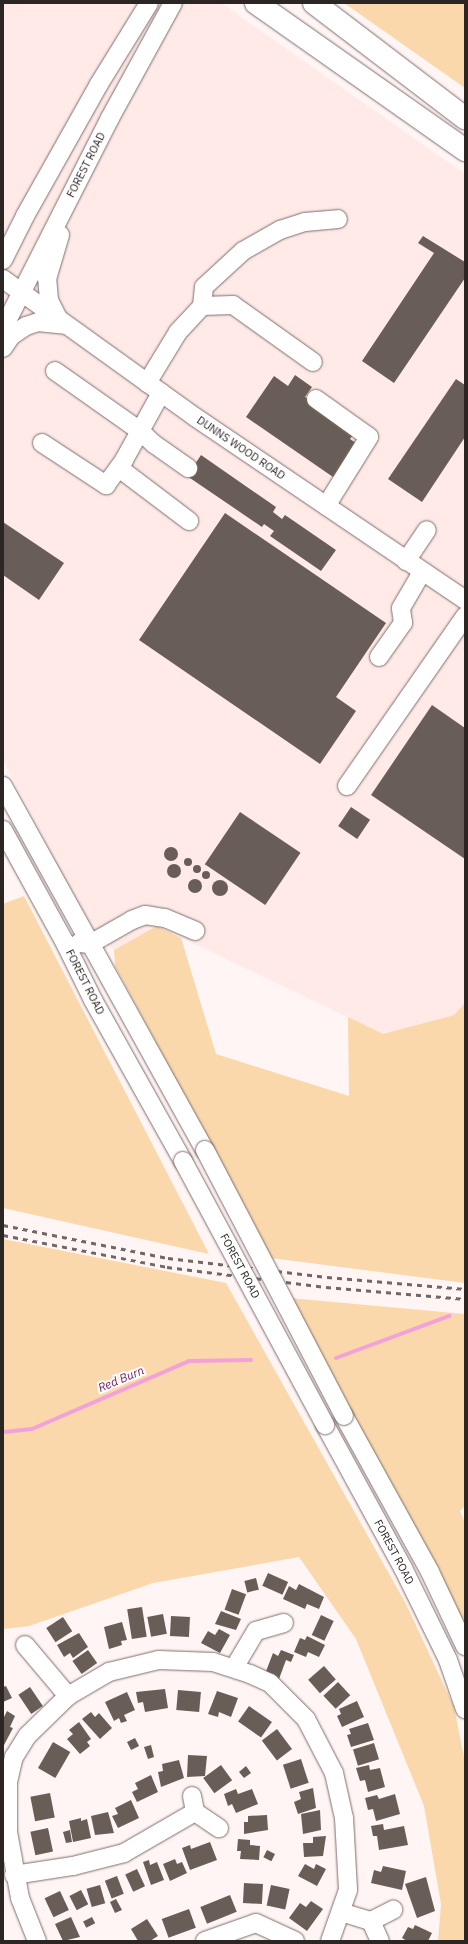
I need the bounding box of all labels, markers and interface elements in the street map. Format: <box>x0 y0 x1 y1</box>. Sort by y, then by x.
street label: FOREST ROAD <box>64 130 108 200</box>
street label: DUNNS WOOD ROAD <box>194 414 288 482</box>
street label: FOREST ROAD <box>63 947 107 1017</box>
street label: FOREST ROAD <box>217 1231 263 1301</box>
water label: Red Burn <box>96 1363 146 1395</box>
street label: FOREST ROAD <box>371 1517 417 1587</box>

